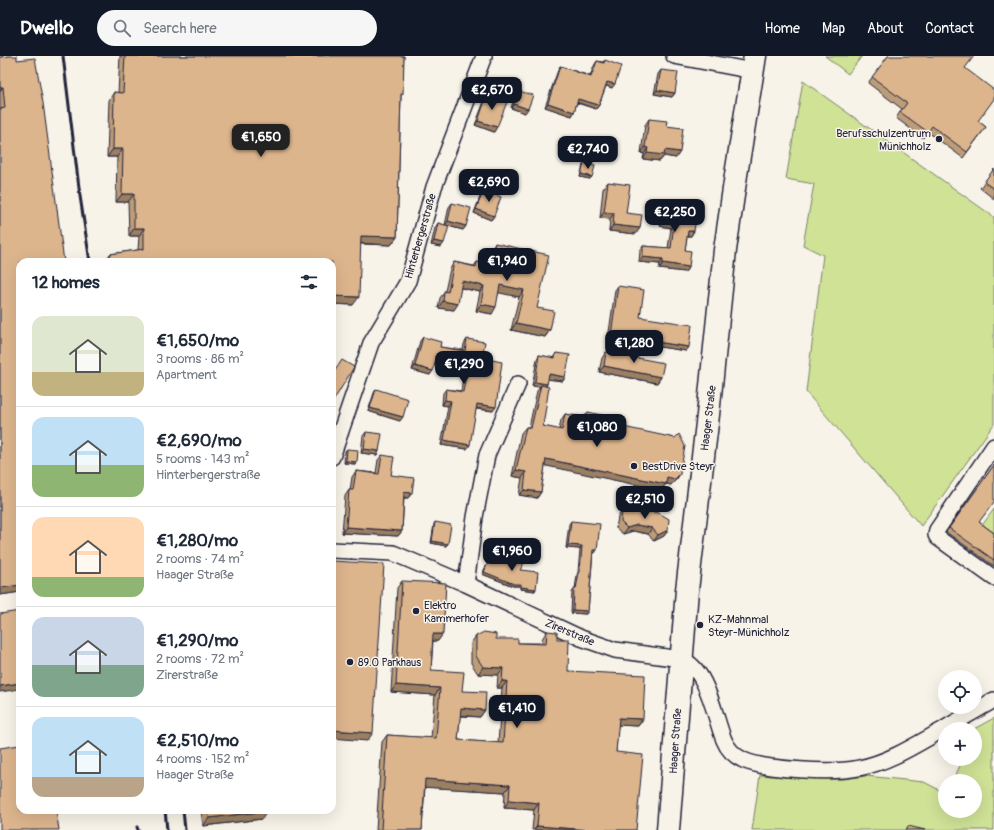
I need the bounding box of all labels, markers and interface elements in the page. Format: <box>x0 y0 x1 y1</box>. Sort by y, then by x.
search box <box>97 10 377 46</box>
text: Dwello <box>20 16 73 40</box>
icon: search <box>111 17 133 39</box>
text: Search here <box>143 19 217 38</box>
text: Home <box>765 20 800 37</box>
text: Map <box>822 20 845 37</box>
text: About <box>867 20 903 37</box>
text: Contact <box>925 20 974 37</box>
pin: €2,670 <box>459 77 525 111</box>
text: €2,670 <box>471 82 513 98</box>
pin: €1,650 <box>228 124 294 158</box>
place label: Berufsschulzentrum Münichholz <box>836 127 931 153</box>
text: €1,650 <box>241 129 281 145</box>
marker: Berufsschulzentrum Münichholz <box>934 134 944 144</box>
pin: €2,740 <box>555 136 621 170</box>
text: €2,740 <box>567 141 609 157</box>
pin: €2,690 <box>456 169 522 203</box>
text: €2,690 <box>468 174 510 190</box>
street label: Hinterbergerstraße <box>402 191 439 280</box>
pin: €2,250 <box>642 199 708 233</box>
text: €2,250 <box>654 204 696 220</box>
pin: €1,940 <box>474 248 540 282</box>
text: €1,940 <box>487 253 527 269</box>
icon: filters <box>298 271 320 293</box>
text: 12 homes <box>32 272 100 293</box>
text: €1,650/mo <box>156 330 239 351</box>
pin: €1,280 <box>601 330 667 364</box>
icon: home <box>64 332 112 380</box>
text: €1,280 <box>614 335 654 351</box>
text: 3 rooms · 86 m² <box>156 351 244 367</box>
pin: €1,290 <box>431 351 497 385</box>
text: €1,290 <box>444 356 484 372</box>
text: Apartment <box>156 367 217 383</box>
street label: Haager Straße <box>698 384 719 451</box>
pin: €1,080 <box>564 414 630 448</box>
text: €1,080 <box>576 419 618 435</box>
text: €2,690/mo <box>156 430 242 451</box>
icon: home <box>64 433 112 481</box>
text: 5 rooms · 143 m² <box>156 451 250 467</box>
place label: BestDrive Steyr <box>642 460 714 473</box>
marker: BestDrive Steyr <box>629 461 639 471</box>
text: Hinterbergerstraße <box>156 467 260 483</box>
pin: €2,510 <box>612 486 678 520</box>
text: €2,510 <box>625 491 665 507</box>
text: €1,280/mo <box>156 530 238 551</box>
icon: home <box>64 533 112 581</box>
pin: €1,960 <box>479 538 545 572</box>
text: €1,960 <box>492 543 532 559</box>
text: 2 rooms · 74 m² <box>156 551 244 567</box>
text: Haager Straße <box>156 567 234 583</box>
place label: Elektro Kammerhofer <box>424 599 489 625</box>
marker: Elektro Kammerhofer <box>411 606 421 616</box>
place label: KZ-Mahnmal Steyr-Münichholz <box>708 613 790 639</box>
street label: Zirerstraße <box>543 616 597 649</box>
marker: KZ-Mahnmal Steyr-Münichholz <box>695 620 705 630</box>
text: €1,290/mo <box>156 630 238 651</box>
icon: home <box>64 633 112 681</box>
text: 2 rooms · 72 m² <box>156 651 244 667</box>
place label: 89.0 Parkhaus <box>358 656 421 669</box>
marker: 89.0 Parkhaus <box>345 657 355 667</box>
text: Zirerstraße <box>156 667 218 683</box>
map controls <box>938 670 982 818</box>
button: locate <box>938 670 982 714</box>
pin: €1,410 <box>484 695 550 729</box>
text: €1,410 <box>498 700 536 716</box>
street label: Haager Straße <box>667 707 684 774</box>
button: + <box>938 722 982 766</box>
text: €2,510/mo <box>156 730 239 751</box>
icon: home <box>64 733 112 781</box>
text: 4 rooms · 152 m² <box>156 751 250 767</box>
text: Haager Straße <box>156 767 234 783</box>
button: − <box>938 774 982 818</box>

